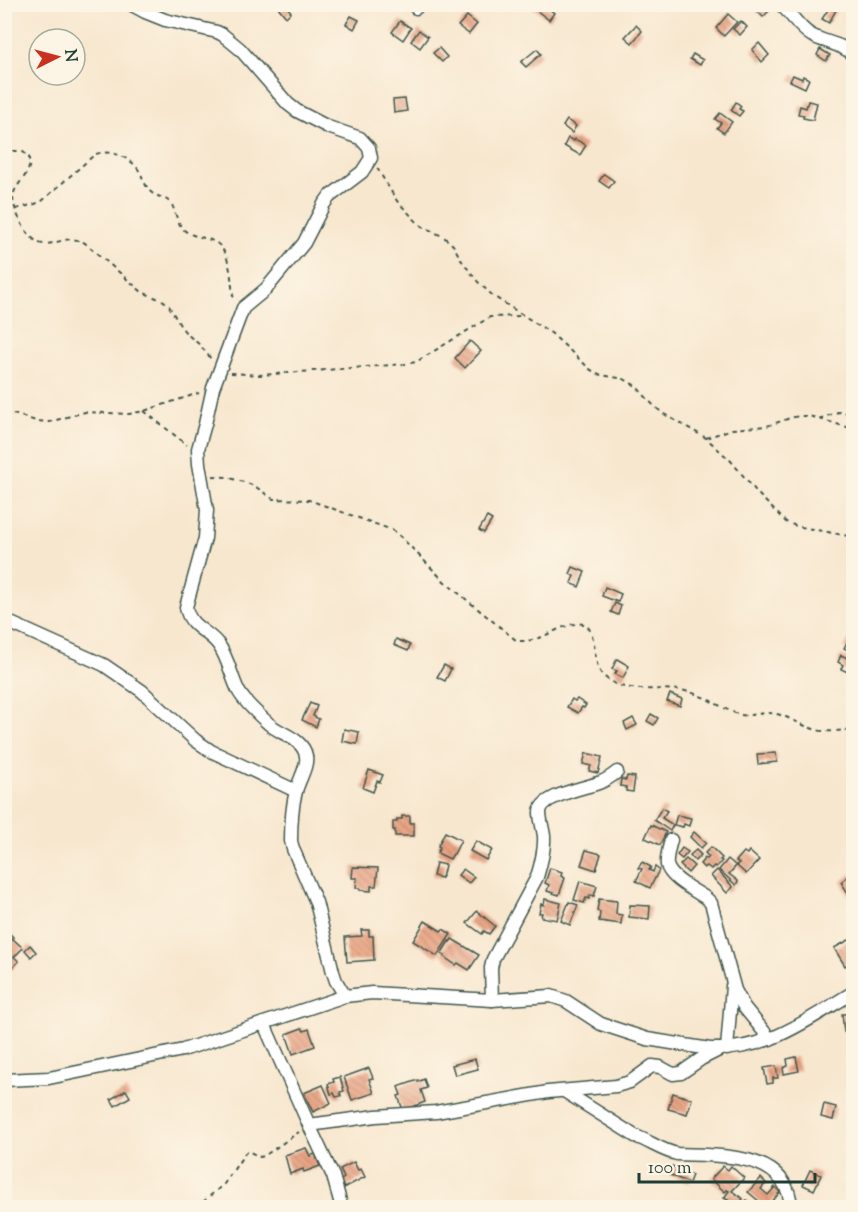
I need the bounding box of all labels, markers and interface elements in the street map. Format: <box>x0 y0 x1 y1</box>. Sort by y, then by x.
north arrow <box>27 27 87 87</box>
text: N <box>57 48 82 63</box>
scale bar <box>639 1146 814 1184</box>
text: 100 m <box>648 1156 692 1182</box>

